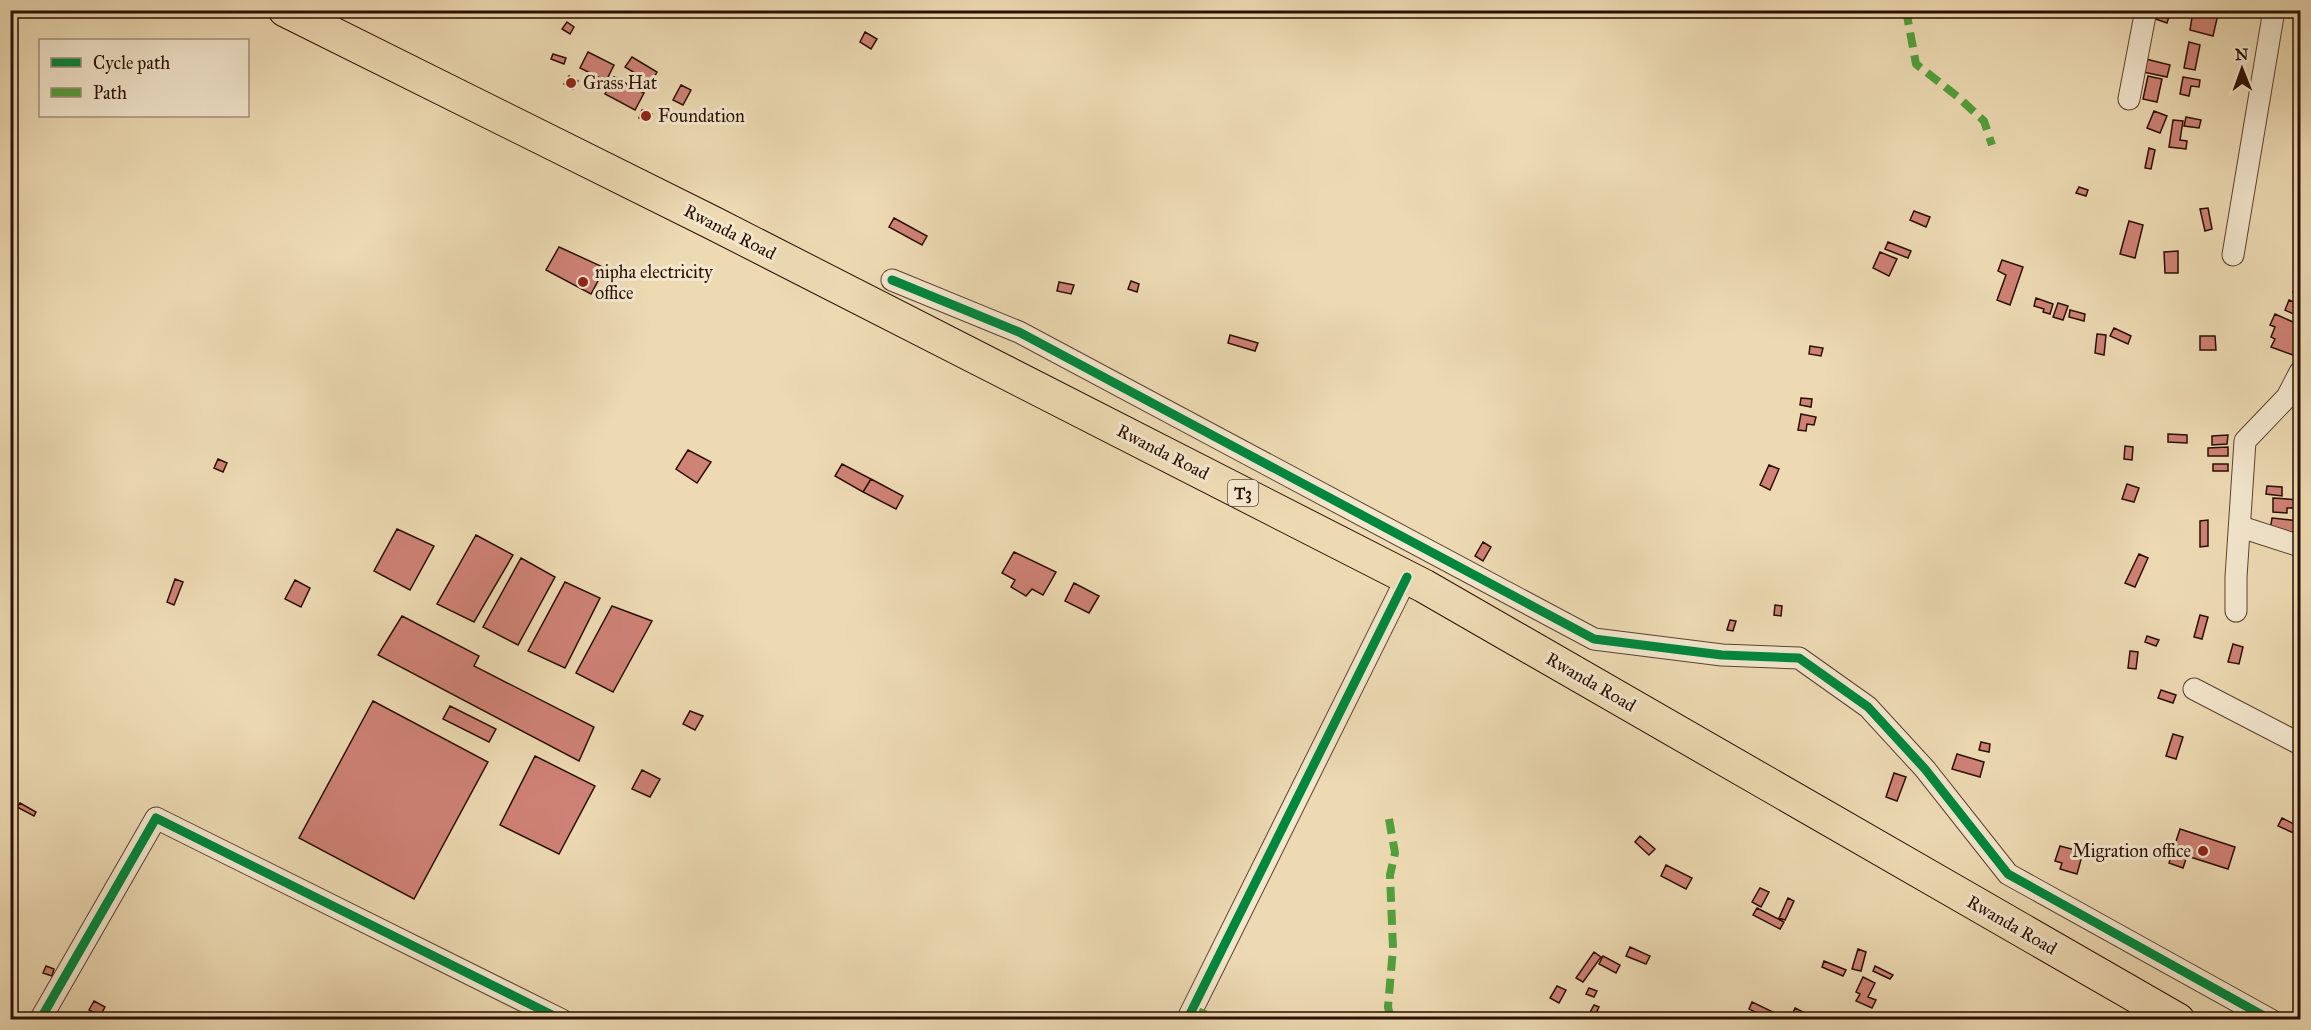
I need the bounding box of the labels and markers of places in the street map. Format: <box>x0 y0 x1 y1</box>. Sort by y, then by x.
place label: Grass Hat <box>583 72 658 94</box>
marker: Grass Hat <box>564 76 578 90</box>
place label: Foundation <box>658 105 745 127</box>
marker: Foundation <box>639 109 653 123</box>
place label: nipha electricity office <box>595 261 713 304</box>
marker: nipha electricity office <box>576 275 590 289</box>
place label: Migration office <box>2072 840 2191 863</box>
marker: Migration office <box>2196 844 2210 858</box>

